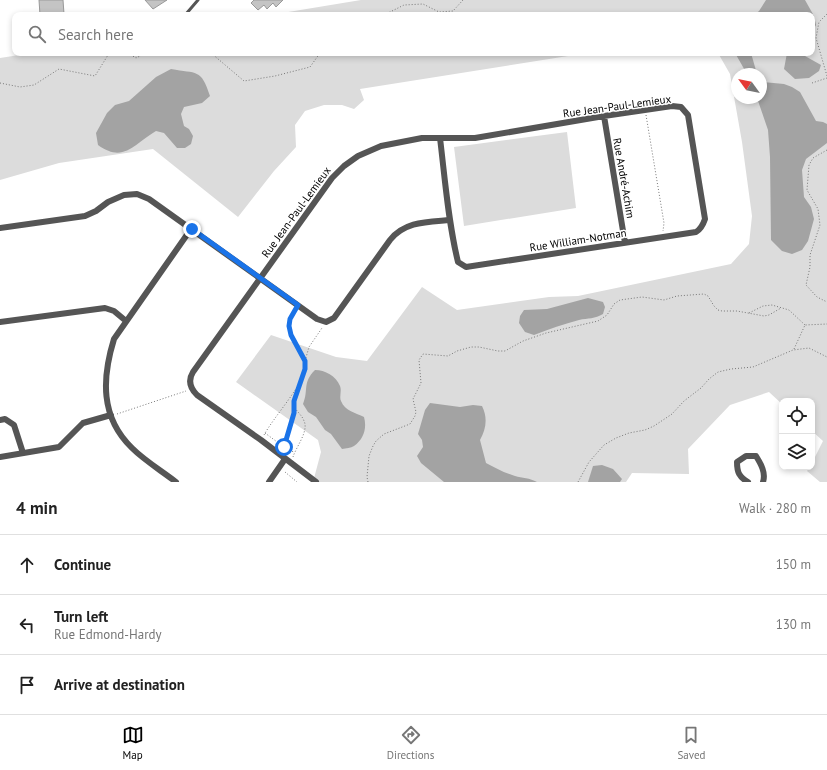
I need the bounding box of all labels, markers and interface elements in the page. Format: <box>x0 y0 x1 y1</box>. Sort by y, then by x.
search box <box>12 12 815 56</box>
icon: search <box>26 23 48 45</box>
text: Search here <box>58 25 134 44</box>
north arrow <box>731 68 767 104</box>
street label: Rue Jean-Paul-Lemieux <box>562 91 672 121</box>
street label: Rue André-Achim <box>610 137 638 219</box>
street label: Rue Jean-Paul-Lemieux <box>258 163 334 260</box>
route end <box>183 220 201 238</box>
street label: Rue William-Notman <box>529 225 627 255</box>
map controls <box>779 398 815 470</box>
button: locate <box>779 398 815 434</box>
button: layers <box>779 434 815 470</box>
route start <box>275 438 293 456</box>
text: 4 min <box>16 497 57 519</box>
text: Walk · 280 m <box>739 500 811 517</box>
icon: ahead <box>16 554 38 576</box>
text: Continue <box>54 555 111 574</box>
text: 150 m <box>776 556 811 573</box>
text: Turn left <box>54 607 108 626</box>
icon: left <box>16 614 38 636</box>
text: 130 m <box>776 616 811 633</box>
text: Rue Edmond-Hardy <box>54 626 162 643</box>
icon: arrive <box>16 674 38 696</box>
text: Arrive at destination <box>54 675 185 694</box>
tab: Map <box>122 724 144 762</box>
tab: Directions <box>387 724 434 762</box>
tab: Saved <box>677 724 705 762</box>

